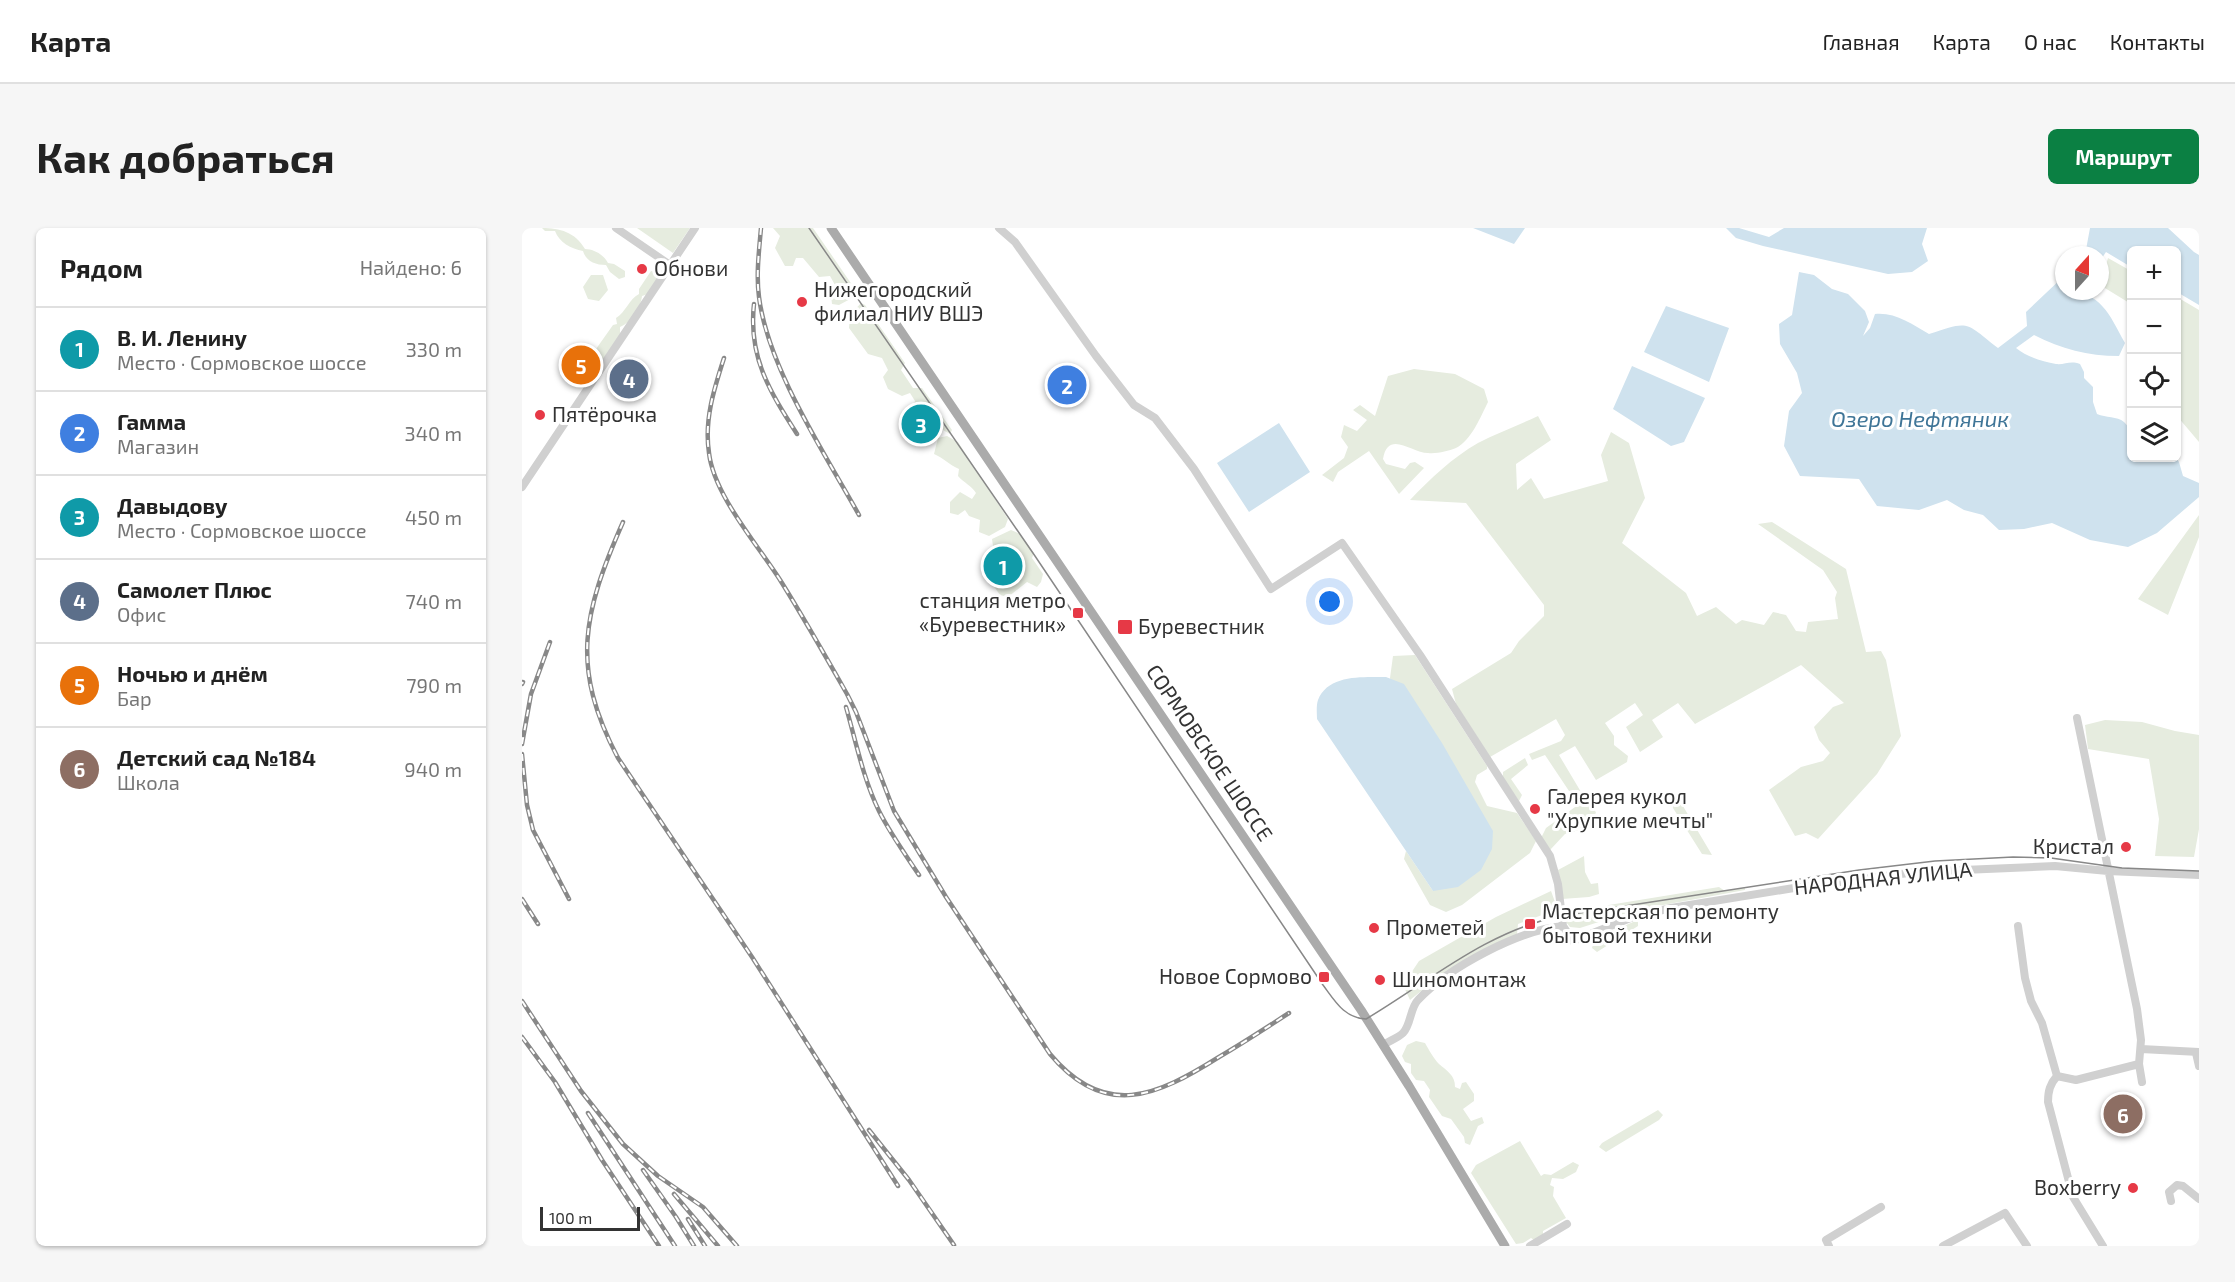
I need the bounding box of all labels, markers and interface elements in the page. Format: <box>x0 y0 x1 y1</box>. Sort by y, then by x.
text: Карта <box>30 24 111 58</box>
text: Главная <box>1823 29 1900 54</box>
text: Карта <box>1933 29 1991 54</box>
text: О нас <box>2024 29 2077 54</box>
text: Контакты <box>2110 29 2205 54</box>
button: Маршрут <box>2048 129 2199 184</box>
text: Как добраться <box>36 131 335 181</box>
north arrow <box>2055 246 2109 300</box>
map controls <box>2127 246 2181 462</box>
button: + <box>2127 246 2181 300</box>
text: Рядом <box>60 252 143 283</box>
text: Найдено: 6 <box>360 255 462 279</box>
place label: Обнови <box>654 255 728 280</box>
marker: Обнови <box>635 262 649 276</box>
place label: Нижегородский филиал НИУ ВШЭ <box>814 276 983 325</box>
marker: Нижегородский филиал НИУ ВШЭ <box>795 295 809 309</box>
button: − <box>2127 300 2181 354</box>
text: В. И. Ленину <box>117 324 247 350</box>
text: 1 <box>75 337 84 361</box>
text: 330 m <box>406 337 462 361</box>
pin: 5 <box>562 342 600 388</box>
text: Место · Сормовское шоссе <box>117 350 366 374</box>
button: locate <box>2127 354 2181 408</box>
pin: 4 <box>610 356 648 402</box>
pin: 2 <box>1048 362 1086 408</box>
place label: Пятёрочка <box>552 401 657 426</box>
pin: 3 <box>902 402 940 446</box>
water label: Озеро Нефтяник <box>1831 405 2009 431</box>
text: Гамма <box>117 408 186 434</box>
marker: Пятёрочка <box>533 408 547 422</box>
button: layers <box>2127 408 2181 462</box>
text: 2 <box>74 421 85 445</box>
text: 340 m <box>405 421 462 445</box>
text: Магазин <box>117 434 199 458</box>
text: Давыдову <box>117 492 227 518</box>
text: 3 <box>74 505 85 529</box>
text: 450 m <box>405 505 462 529</box>
text: Место · Сормовское шоссе <box>117 518 366 542</box>
pin: 1 <box>984 544 1022 588</box>
text: Самолет Плюс <box>117 576 272 602</box>
place label: станция метро «Буревестник» <box>919 587 1066 637</box>
your location <box>1315 587 1344 616</box>
text: 4 <box>73 589 86 613</box>
text: 740 m <box>405 589 462 613</box>
text: Офис <box>117 602 166 626</box>
marker: станция метро «Буревестник» <box>1071 606 1085 620</box>
place label: Буревестник <box>1138 613 1265 639</box>
marker: Буревестник <box>1116 618 1134 636</box>
street label: СОРМОВСКОЕ ШОССЕ <box>1142 659 1279 845</box>
text: Ночью и днём <box>117 660 268 686</box>
text: 5 <box>74 673 85 697</box>
text: 790 m <box>406 673 462 697</box>
text: Бар <box>117 686 152 710</box>
text: Детский сад №184 <box>117 744 316 770</box>
text: 6 <box>74 757 85 781</box>
text: 940 m <box>404 757 462 781</box>
text: Школа <box>117 770 180 794</box>
place label: Галерея кукол "Хрупкие мечты" <box>1547 783 1713 833</box>
marker: Галерея кукол "Хрупкие мечты" <box>1528 802 1542 816</box>
place label: Кристал <box>2033 833 2114 858</box>
marker: Кристал <box>2119 840 2133 854</box>
street label: НАРОДНАЯ УЛИЦА <box>1793 856 1973 899</box>
place label: Мастерская по ремонту бытовой техники <box>1542 898 1779 947</box>
place label: Прометей <box>1386 914 1485 939</box>
marker: Мастерская по ремонту бытовой техники <box>1523 917 1537 931</box>
marker: Прометей <box>1367 921 1381 935</box>
place label: Новое Сормово <box>1159 963 1312 988</box>
place label: Шиномонтаж <box>1392 966 1526 991</box>
marker: Новое Сормово <box>1317 970 1331 984</box>
marker: Шиномонтаж <box>1373 973 1387 987</box>
pin: 6 <box>2104 1092 2142 1136</box>
place label: Boxberry <box>2034 1174 2121 1199</box>
marker: Boxberry <box>2126 1181 2140 1195</box>
scale bar <box>540 1204 640 1232</box>
text: 100 m <box>549 1208 592 1227</box>

